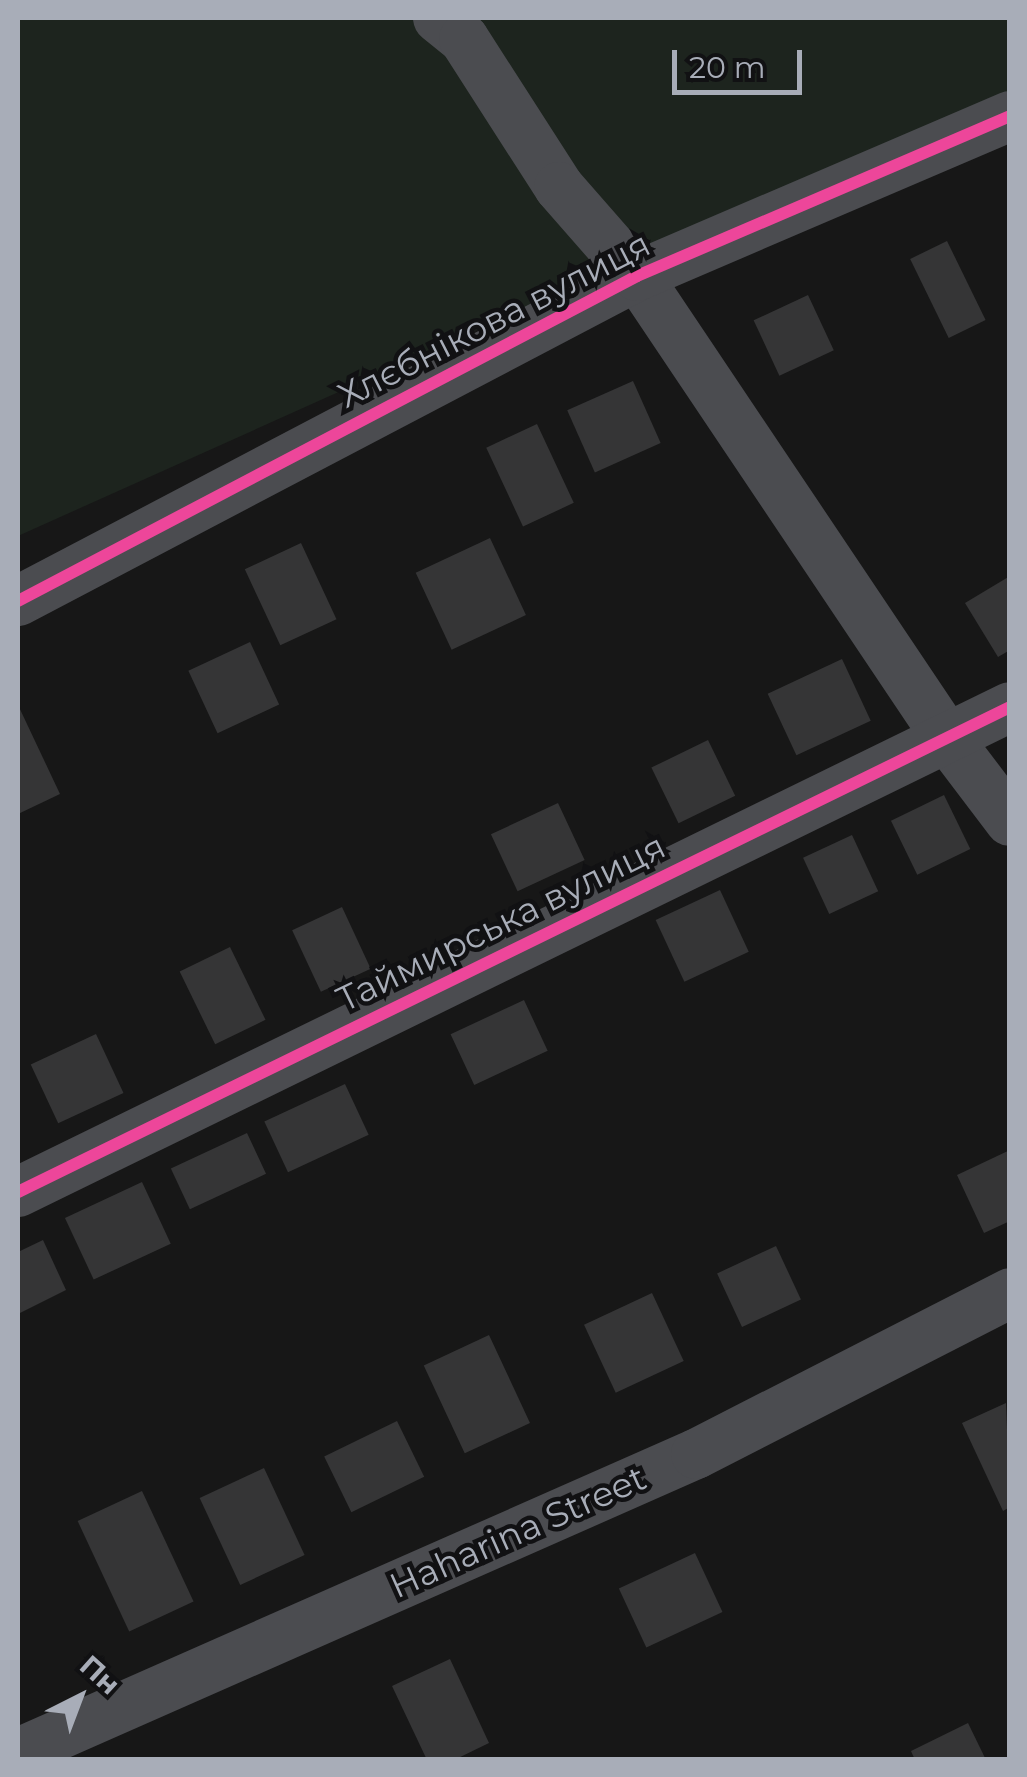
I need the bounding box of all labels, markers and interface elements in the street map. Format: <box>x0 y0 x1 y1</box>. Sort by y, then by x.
scale bar <box>677 30 807 92</box>
text: 20 m <box>689 49 766 86</box>
street label: Хлєбнікова вулиця <box>331 223 657 417</box>
street label: Таймирська вулиця <box>330 825 672 1021</box>
street label: Haharina Street <box>383 1457 653 1607</box>
north arrow <box>30 1647 130 1747</box>
text: Пн <box>73 1648 127 1701</box>

